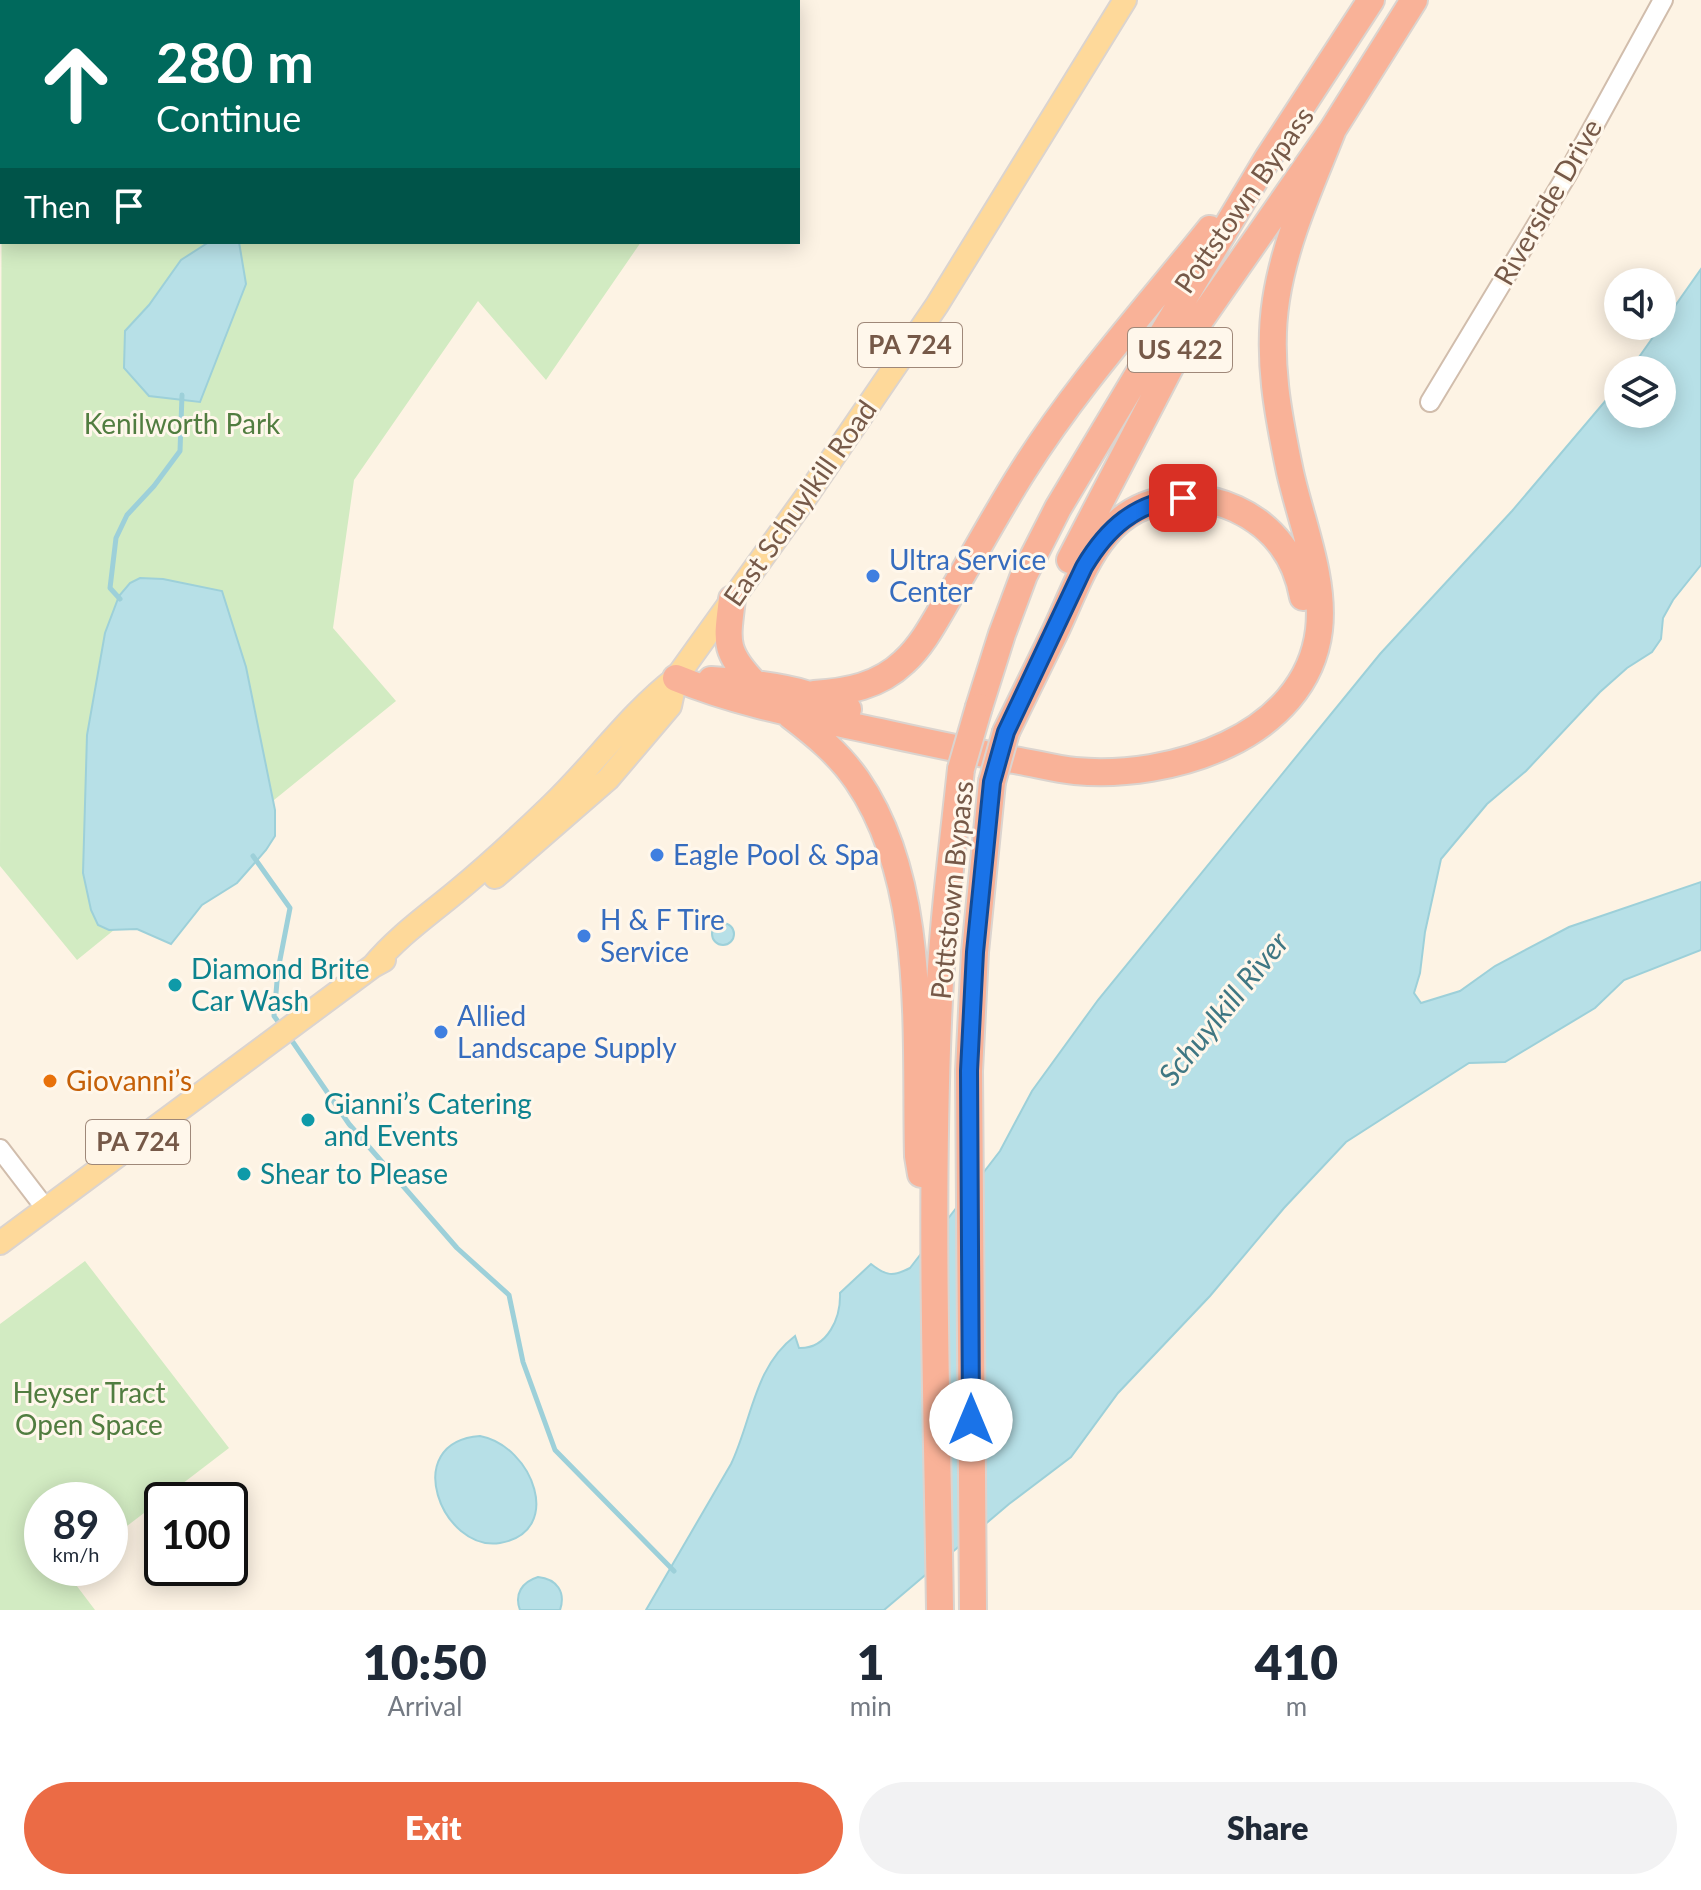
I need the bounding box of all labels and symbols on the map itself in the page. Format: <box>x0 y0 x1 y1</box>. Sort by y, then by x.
street label: Pottstown Bypass <box>1166 100 1320 299</box>
street label: Riverside Drive <box>1486 112 1608 291</box>
road number: PA 724 <box>858 323 962 367</box>
road number: US 422 <box>1128 328 1232 372</box>
street label: East Schuylkill Road <box>715 393 883 612</box>
park label: Kenilworth Park <box>84 406 281 440</box>
pin <box>1149 464 1217 532</box>
place label: Ultra Service Center <box>889 542 1046 608</box>
marker: Ultra Service Center <box>864 567 882 585</box>
street label: Pottstown Bypass <box>923 779 979 1001</box>
place label: Eagle Pool & Spa <box>673 837 879 871</box>
marker: Eagle Pool & Spa <box>648 846 666 864</box>
place label: H & F Tire Service <box>600 902 725 968</box>
water label: Schuylkill River <box>1150 924 1295 1091</box>
marker: H & F Tire Service <box>575 927 593 945</box>
place label: Diamond Brite Car Wash <box>191 951 370 1017</box>
marker: Diamond Brite Car Wash <box>166 976 184 994</box>
place label: Allied Landscape Supply <box>457 998 677 1064</box>
marker: Allied Landscape Supply <box>432 1023 450 1041</box>
place label: Giovanni’s <box>66 1063 192 1097</box>
marker: Giovanni’s <box>41 1072 59 1090</box>
place label: Gianni’s Catering and Events <box>324 1086 532 1152</box>
marker: Gianni’s Catering and Events <box>299 1111 317 1129</box>
road number: PA 724 <box>86 1120 190 1164</box>
place label: Shear to Please <box>260 1156 448 1190</box>
marker: Shear to Please <box>235 1165 253 1183</box>
park label: Heyser Tract Open Space <box>12 1375 166 1441</box>
position arrow <box>929 1378 1013 1462</box>
speed limit sign: 100 <box>144 1482 248 1586</box>

